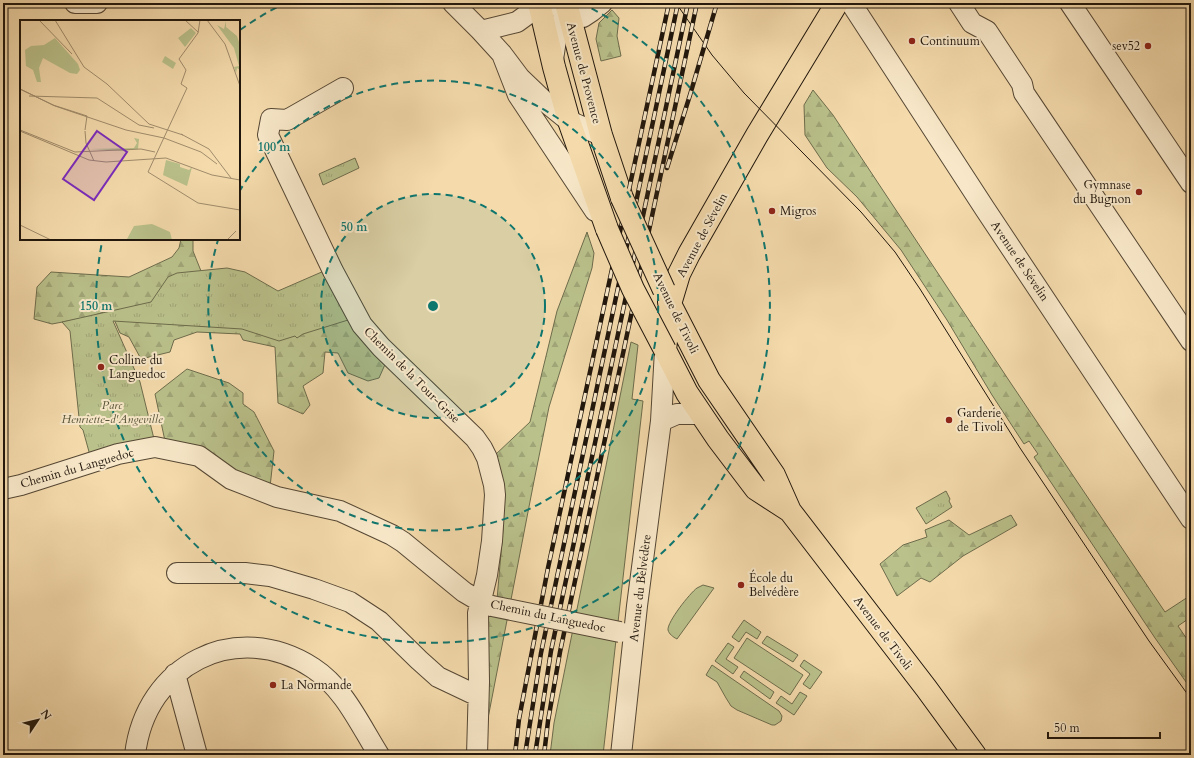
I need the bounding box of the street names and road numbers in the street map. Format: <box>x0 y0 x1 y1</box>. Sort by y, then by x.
street label: Avenue de Provence <box>563 20 605 126</box>
street label: Avenue de Sévelin <box>673 190 731 280</box>
street label: Avenue de Sévelin <box>987 218 1053 304</box>
street label: Avenue de Tivoli <box>649 270 703 357</box>
street label: Chemin de la Tour-Grise <box>361 324 463 426</box>
street label: Chemin du Languedoc <box>18 444 136 492</box>
street label: Avenue du Belvédère <box>625 533 655 643</box>
street label: Avenue de Tivoli <box>850 593 916 674</box>
street label: Chemin du Languedoc <box>489 596 608 636</box>

